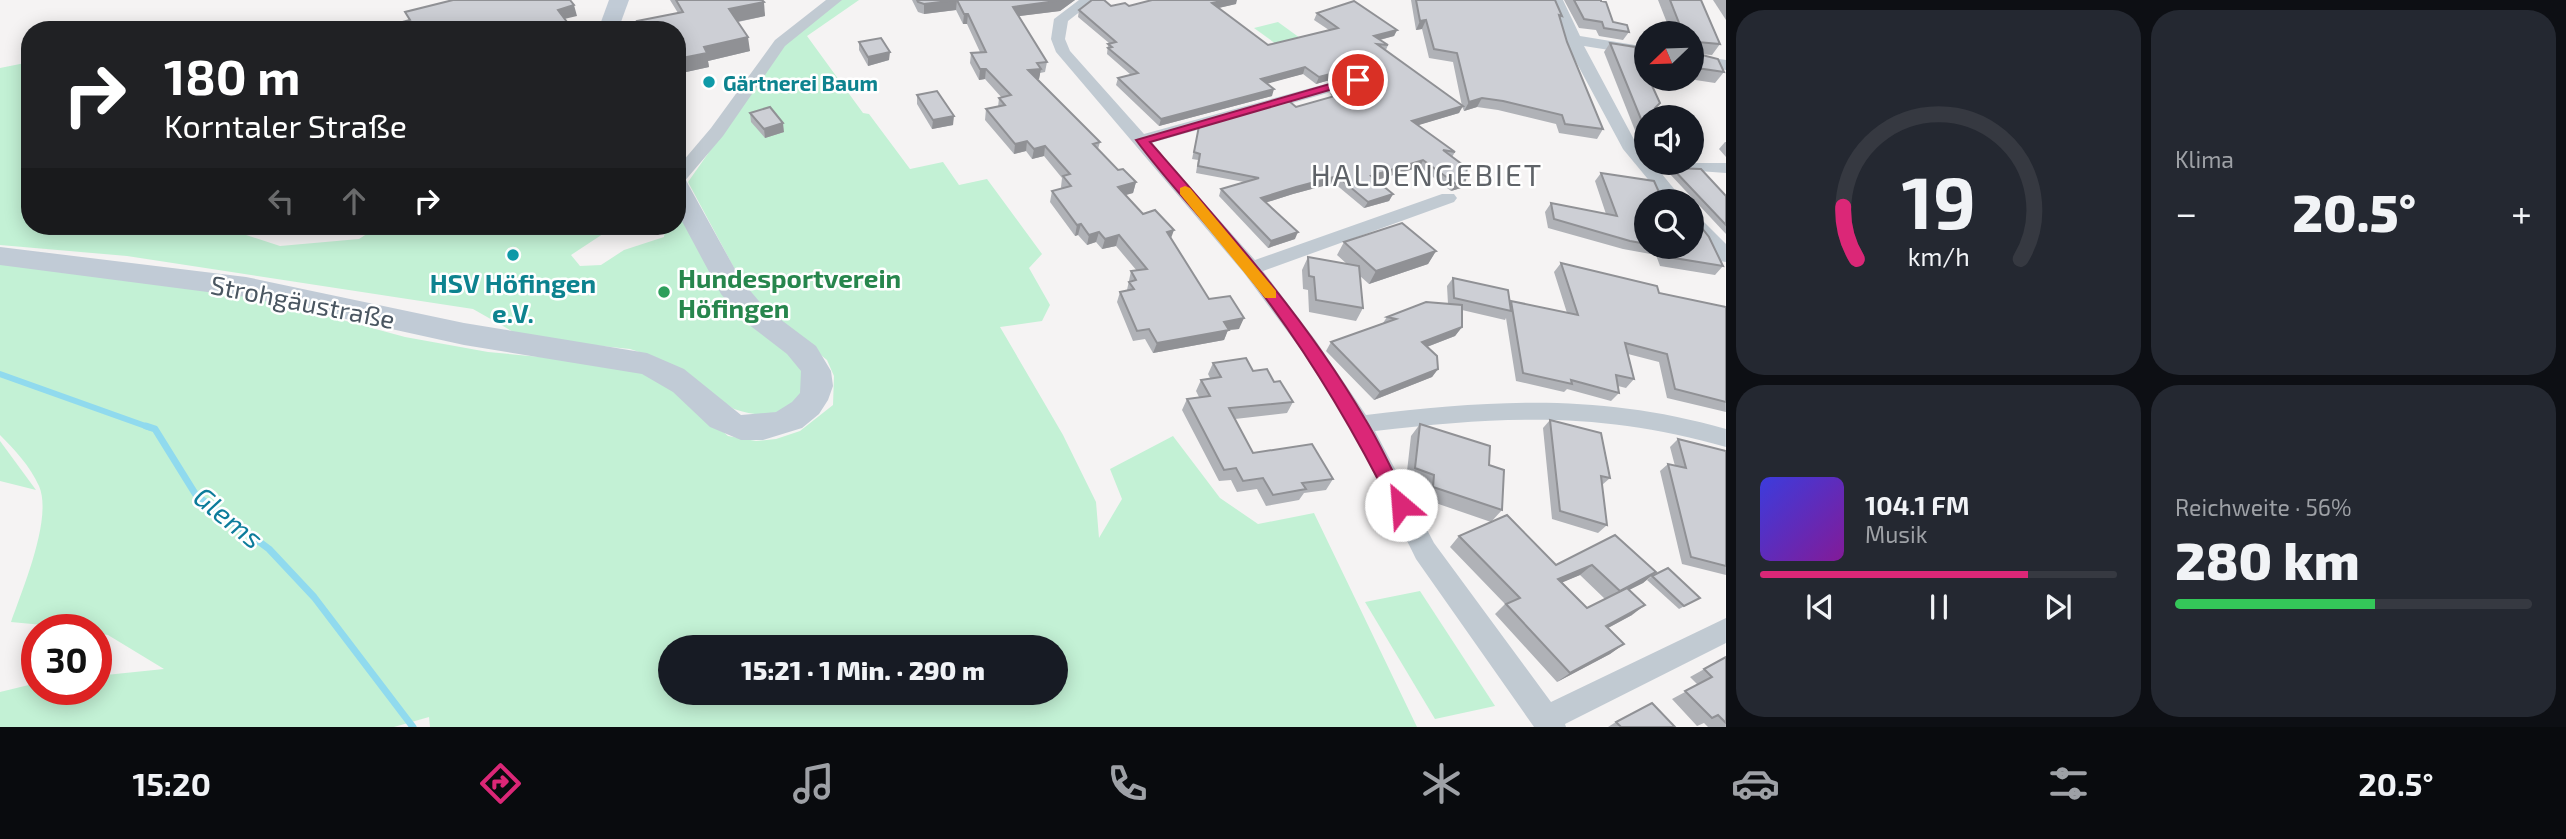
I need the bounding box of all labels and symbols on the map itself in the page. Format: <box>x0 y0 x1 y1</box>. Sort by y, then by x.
north arrow <box>1634 21 1704 91</box>
pin <box>1328 50 1388 110</box>
place label: Gärtnerei Baum <box>723 70 878 95</box>
marker: Gärtnerei Baum <box>701 74 717 90</box>
district label: HALDENGEBIET <box>1311 156 1543 192</box>
marker: HSV Höfingen e.V. <box>505 247 521 263</box>
place label: Hundesportverein Höfingen <box>678 262 901 323</box>
place label: HSV Höfingen e.V. <box>430 267 596 328</box>
street label: Strohgäustraße <box>208 268 398 334</box>
marker: Hundesportverein Höfingen <box>656 284 672 300</box>
position arrow <box>1364 468 1438 542</box>
water label: Glems <box>187 479 271 555</box>
speed limit sign: 30 <box>21 614 112 705</box>

